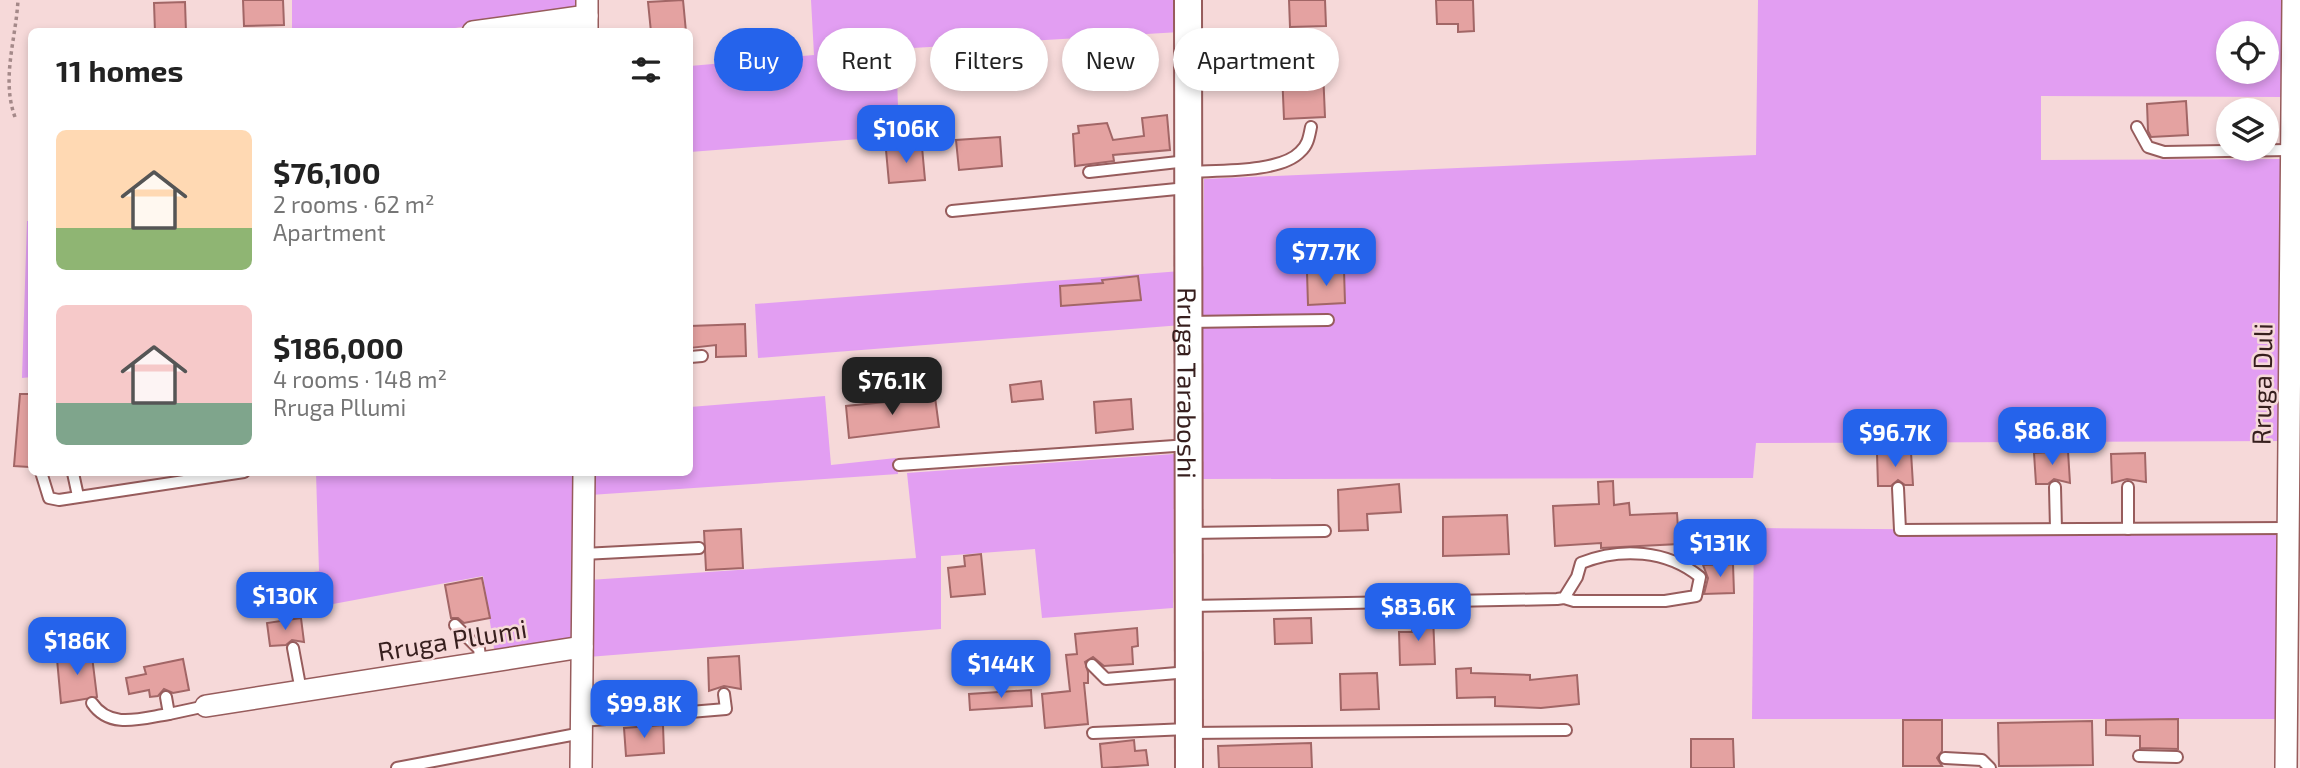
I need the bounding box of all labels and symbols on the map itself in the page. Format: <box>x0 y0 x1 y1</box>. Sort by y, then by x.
pin: $106K <box>857 106 955 165</box>
pin: $77.7K <box>1269 229 1383 288</box>
street label: Rruga Taraboshi <box>1173 287 1204 479</box>
street label: Rruga Duli <box>2244 323 2278 445</box>
pin: $76.1K <box>835 358 949 417</box>
pin: $86.8K <box>1995 407 2109 467</box>
pin: $96.7K <box>1838 410 1952 469</box>
pin: $131K <box>1671 520 1769 579</box>
pin: $130K <box>236 572 334 632</box>
pin: $83.6K <box>1361 584 1475 643</box>
street label: Rruga Pllumi <box>375 612 529 666</box>
pin: $186K <box>28 618 126 677</box>
pin: $144K <box>952 640 1050 700</box>
pin: $99.8K <box>587 680 701 740</box>

